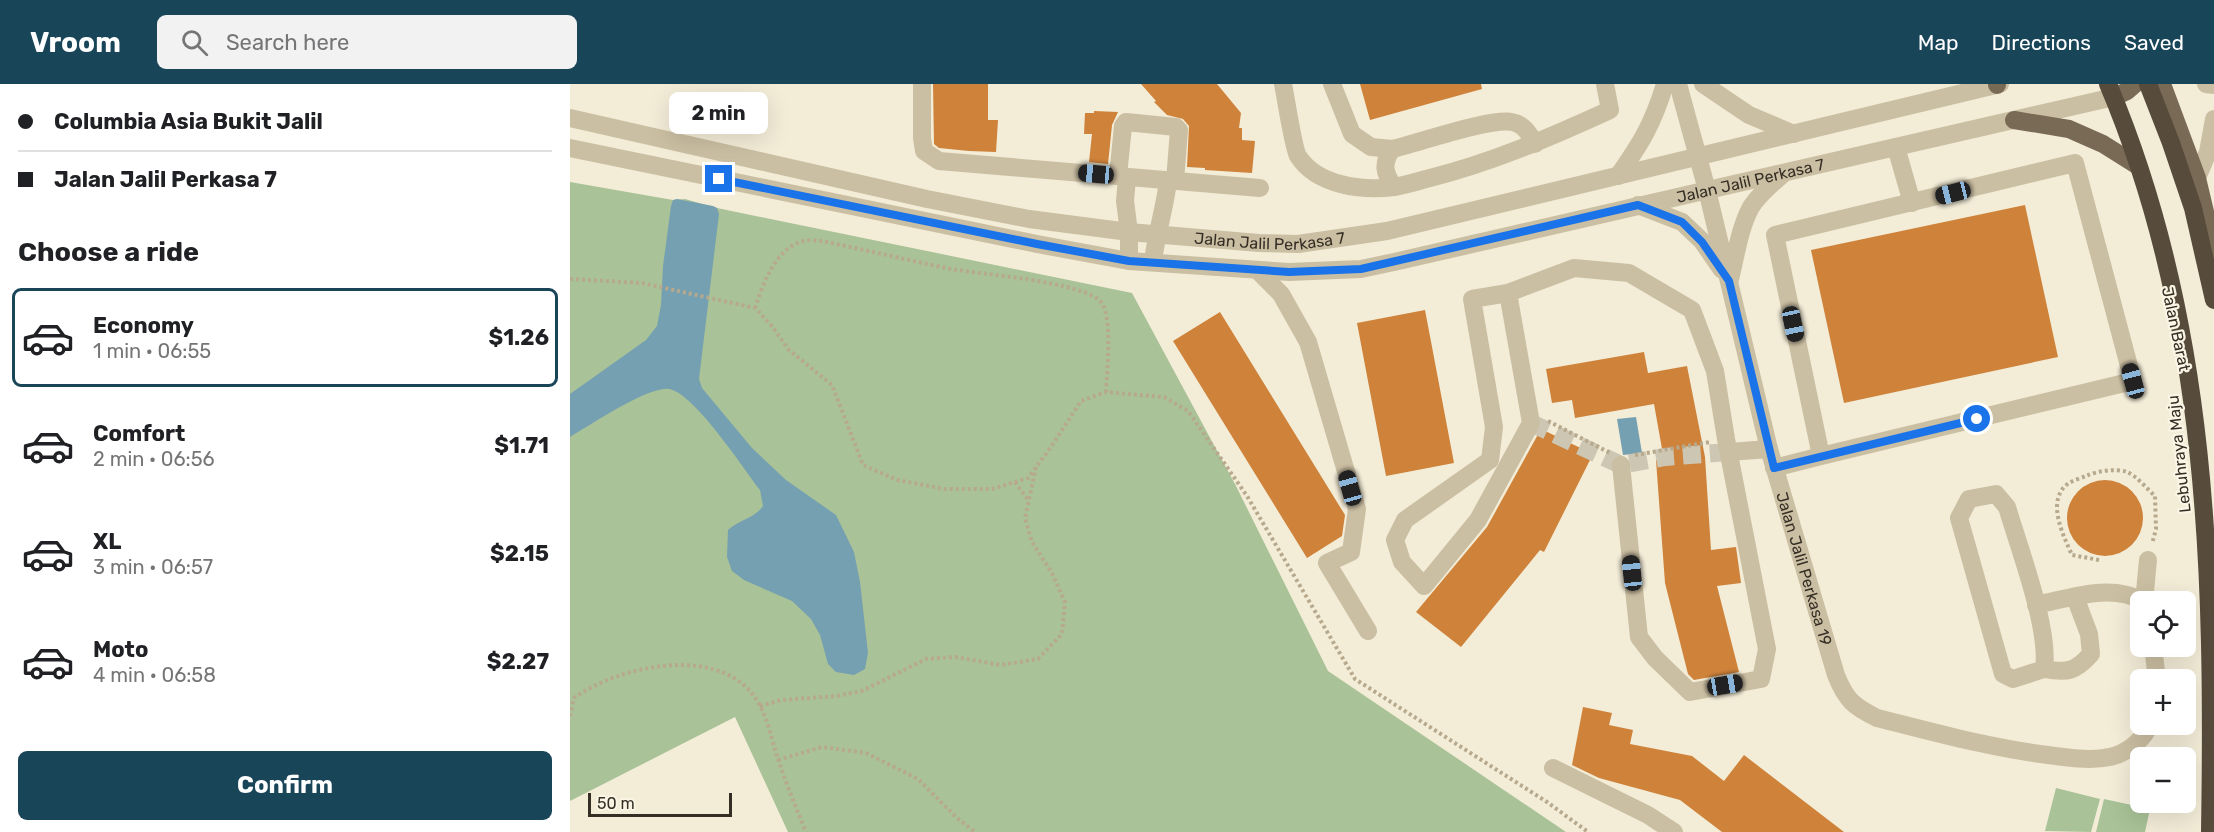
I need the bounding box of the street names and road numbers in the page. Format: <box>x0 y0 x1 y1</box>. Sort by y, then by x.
street label: Jalan Jalil Perkasa 7 <box>1674 154 1826 206</box>
street label: Jalan Jalil Perkasa 7 <box>1194 228 1346 254</box>
street label: Jalan Barat <box>2158 285 2194 373</box>
street label: Lebuhraya Maju <box>2163 394 2195 514</box>
street label: Jalan Jalil Perkasa 19 <box>1773 490 1836 648</box>

